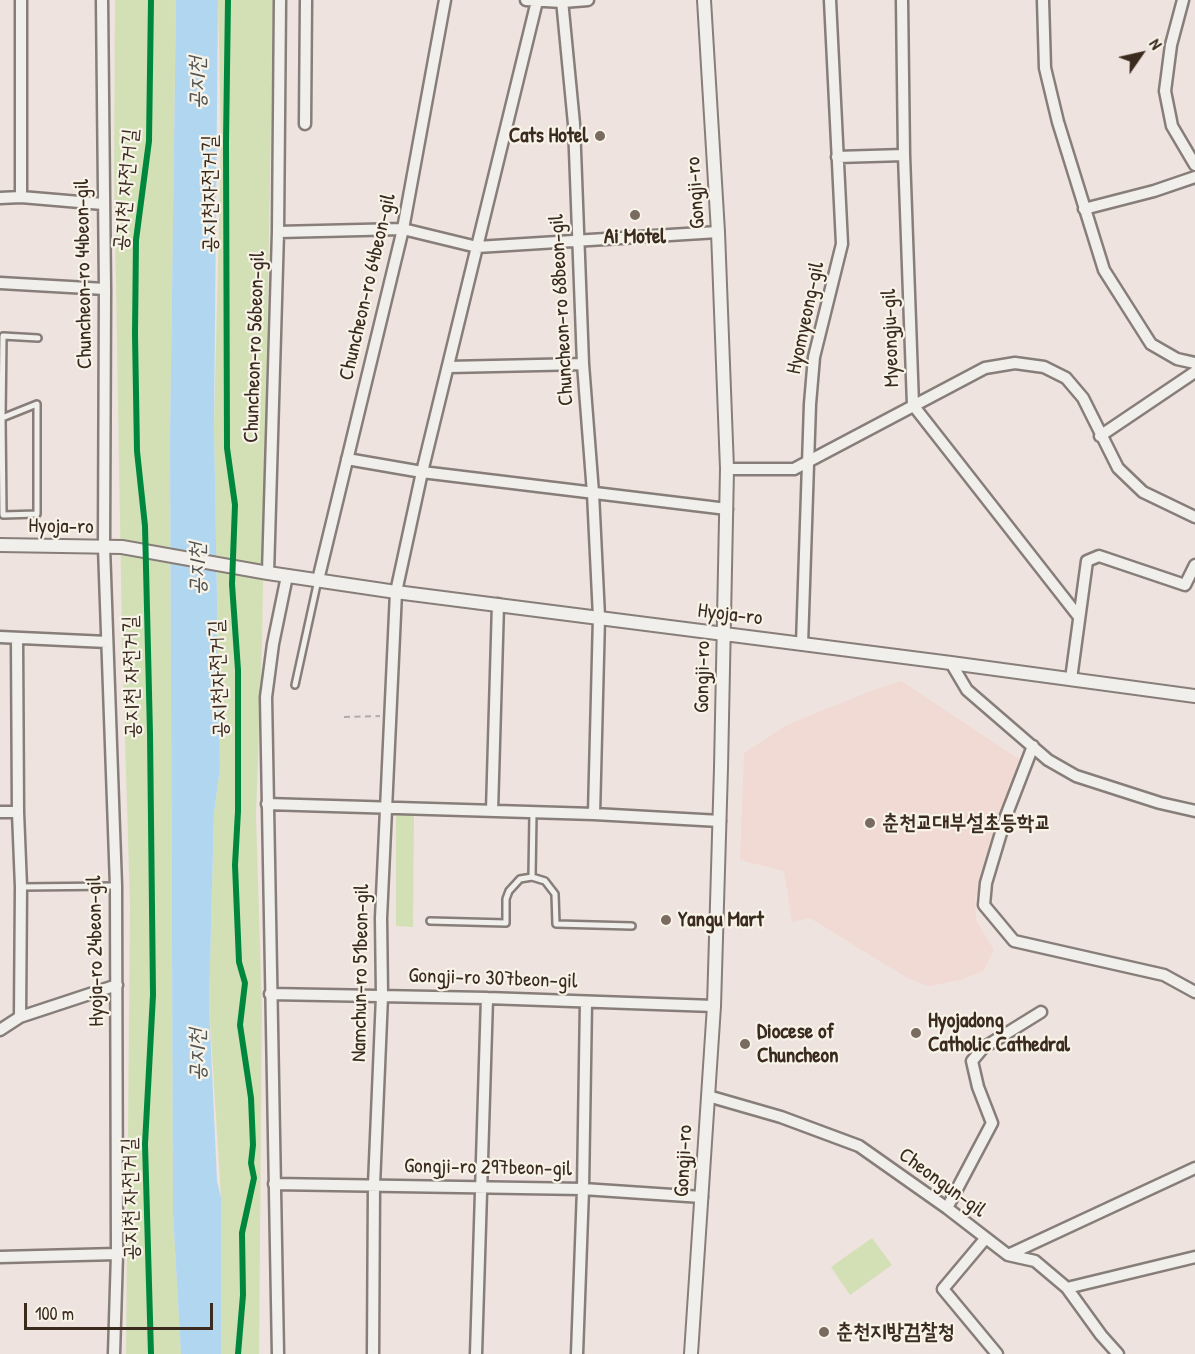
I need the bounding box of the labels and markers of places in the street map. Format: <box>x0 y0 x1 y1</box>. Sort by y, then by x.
place label: Cats Hotel <box>509 123 588 149</box>
marker: Cats Hotel <box>593 129 607 143</box>
marker: Ai Motel <box>628 208 642 222</box>
place label: Ai Motel <box>604 224 666 250</box>
place label: 춘천교대부설초등학교 <box>882 810 1051 836</box>
marker: 춘천교대부설초등학교 <box>863 816 877 830</box>
place label: Yangu Mart <box>678 907 764 933</box>
marker: Yangu Mart <box>659 913 673 927</box>
place label: Hyojadong Catholic Cathedral <box>928 1008 1070 1058</box>
place label: Diocese of Chuncheon <box>757 1019 839 1069</box>
marker: Hyojadong Catholic Cathedral <box>909 1026 923 1040</box>
marker: Diocese of Chuncheon <box>738 1037 752 1051</box>
place label: 춘천지방검찰청 <box>836 1319 954 1345</box>
marker: 춘천지방검찰청 <box>817 1325 831 1339</box>

